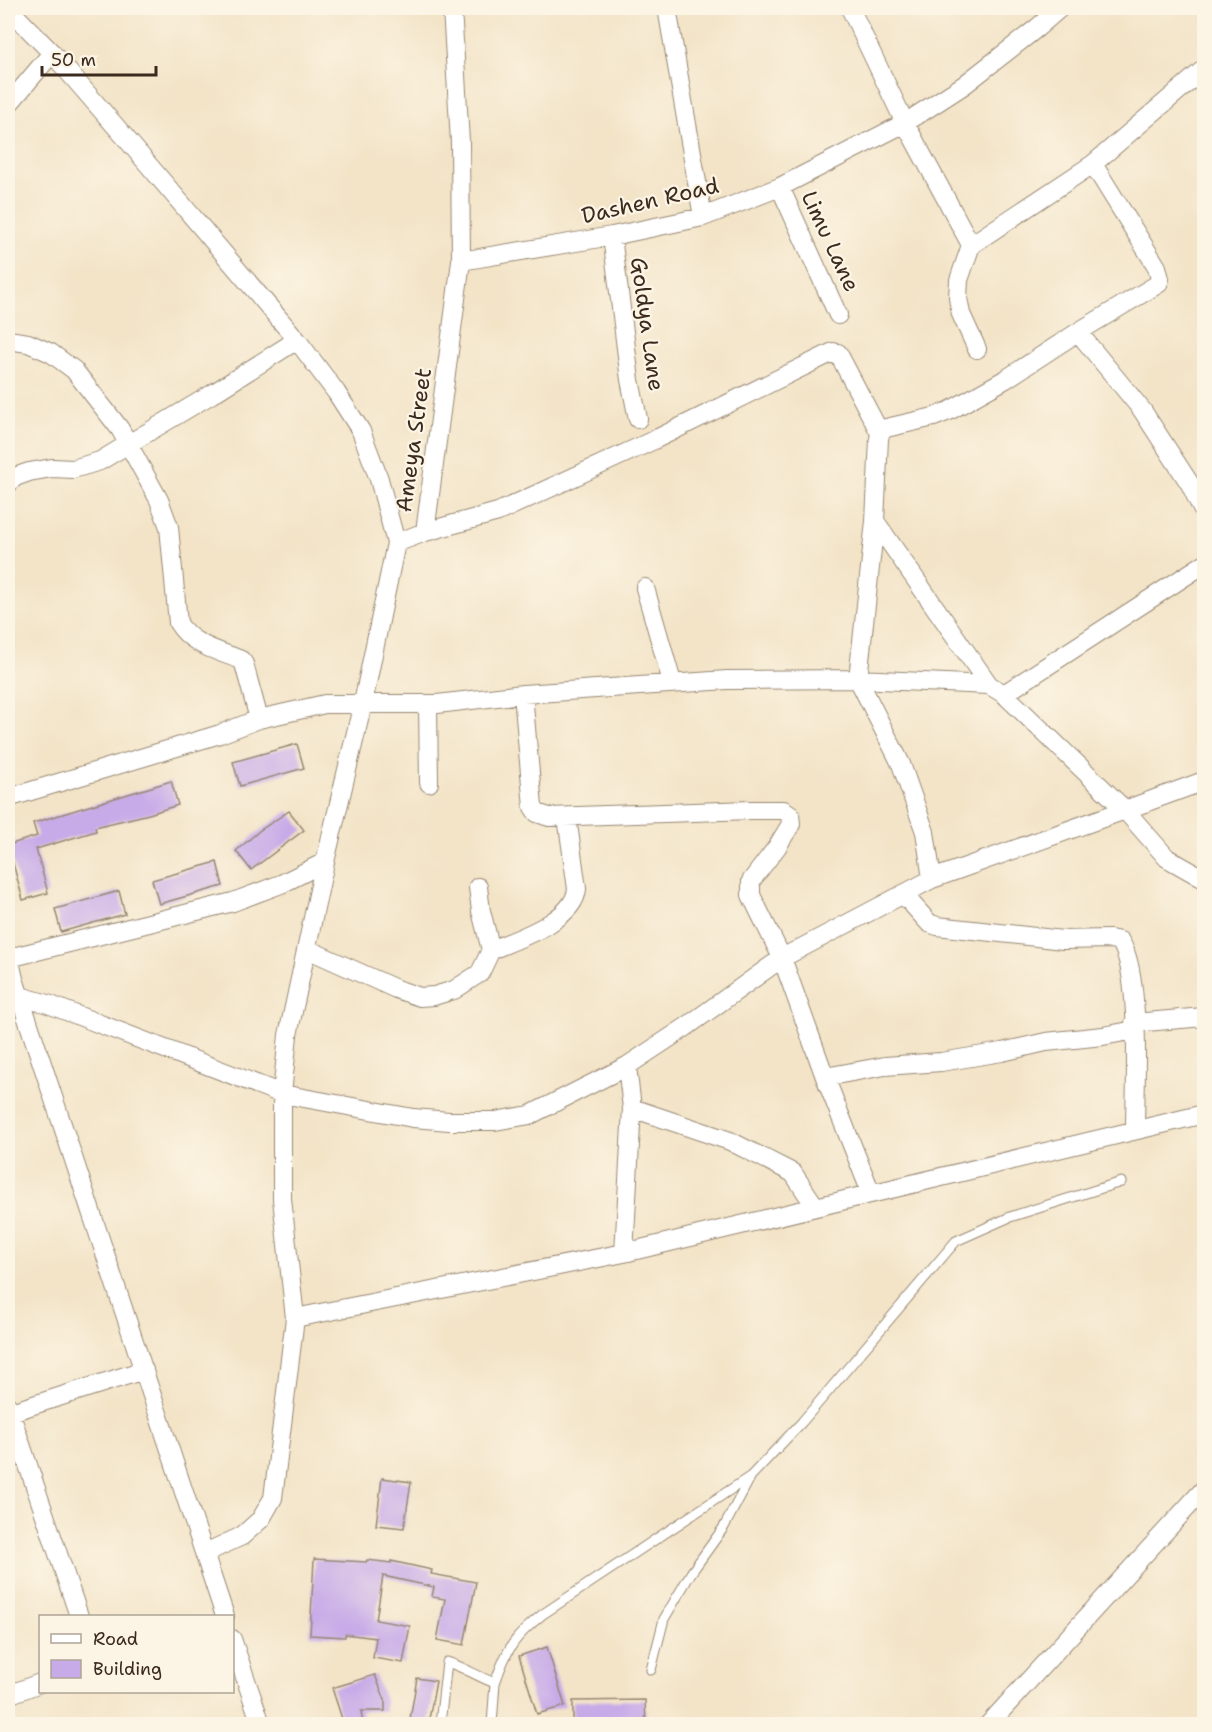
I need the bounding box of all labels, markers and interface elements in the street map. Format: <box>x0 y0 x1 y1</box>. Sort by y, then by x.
scale bar <box>42 39 156 77</box>
text: 50 m <box>51 48 96 72</box>
street label: Dashen Road <box>579 171 722 230</box>
street label: Limu Lane <box>795 186 866 296</box>
street label: Goldya Lane <box>624 255 671 393</box>
street label: Ameya Street <box>389 366 438 514</box>
legend <box>39 1615 234 1693</box>
text: Road <box>93 1627 138 1651</box>
text: Building <box>93 1657 162 1681</box>

